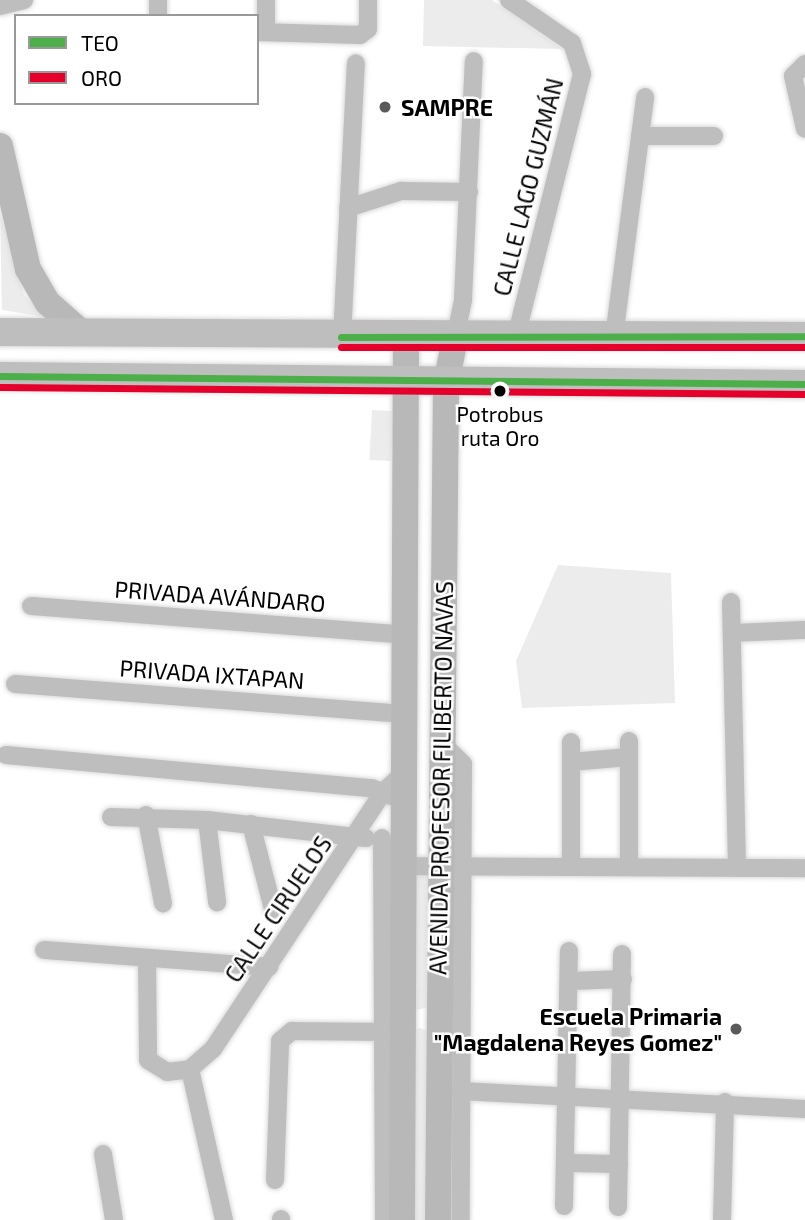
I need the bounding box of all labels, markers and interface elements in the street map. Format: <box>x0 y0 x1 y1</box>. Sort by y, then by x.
legend <box>14 14 259 105</box>
text: TEO <box>81 30 119 55</box>
text: ORO <box>81 65 122 90</box>
street label: CALLE LAGO GUZMÁN <box>488 75 568 299</box>
place label: SAMPRE <box>401 93 493 121</box>
marker: SAMPRE <box>375 97 395 117</box>
marker: Potrobus ruta Oro <box>493 384 507 398</box>
place label: Potrobus ruta Oro <box>457 401 543 451</box>
street label: PRIVADA AVÁNDARO <box>113 575 327 617</box>
street label: AVENIDA PROFESOR FILIBERTO NAVAS <box>424 581 458 975</box>
street label: PRIVADA IXTAPAN <box>118 654 306 694</box>
street label: CALLE CIRUELOS <box>219 831 337 987</box>
place label: Escuela Primaria "Magdalena Reyes Gomez" <box>434 1002 722 1056</box>
marker: Escuela Primaria "Magdalena Reyes Gomez" <box>728 1021 744 1037</box>

